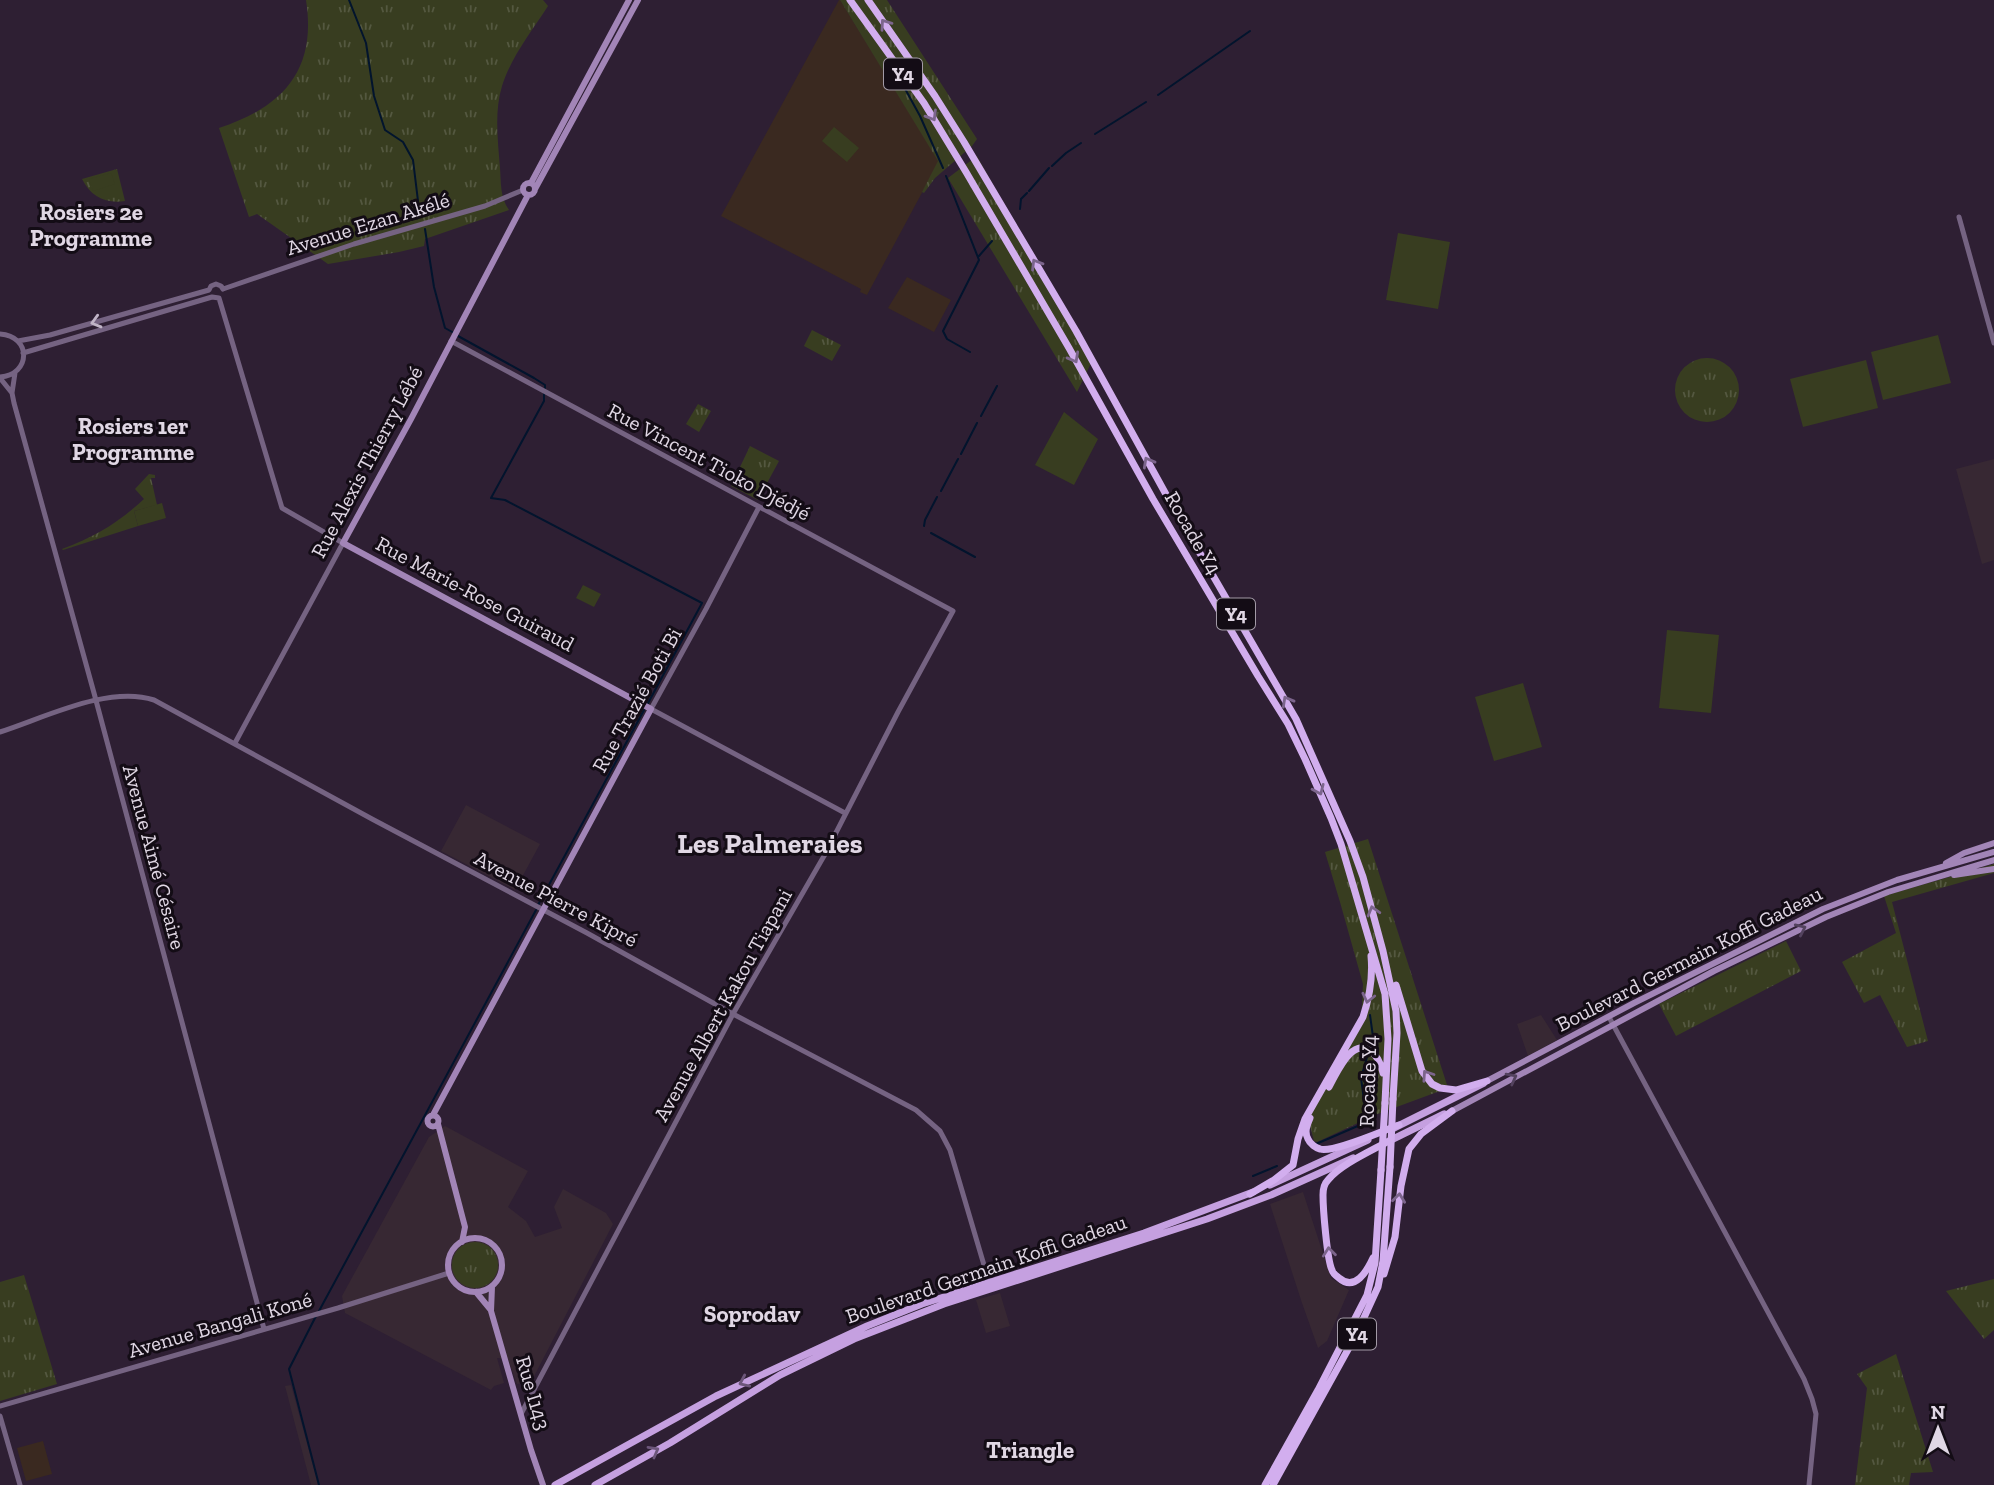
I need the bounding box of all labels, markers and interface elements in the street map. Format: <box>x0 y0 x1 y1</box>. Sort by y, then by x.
one-way arrow <box>881 19 893 32</box>
road number: Y4 <box>884 58 922 90</box>
one-way arrow <box>923 108 936 121</box>
street label: Avenue Ezan Akélé <box>283 187 453 260</box>
district label: Rosiers 2e Programme <box>30 198 152 252</box>
one-way arrow <box>1031 259 1044 272</box>
one-way arrow <box>90 314 102 328</box>
one-way arrow <box>1066 350 1079 363</box>
street label: Rue Alexis Thierry Lébé <box>305 362 428 562</box>
street label: Rue Vincent Tioko Djédjé <box>603 397 815 527</box>
district label: Rosiers 1er Programme <box>72 412 194 466</box>
one-way arrow <box>1143 457 1156 469</box>
street label: Rocade Y4 <box>1160 487 1227 579</box>
street label: Rue Marie-Rose Guiraud <box>372 531 579 657</box>
road number: Y4 <box>1217 598 1255 629</box>
street label: Rue Trazié Boti Bi <box>587 623 687 776</box>
one-way arrow <box>1281 696 1295 709</box>
street label: Avenue Aimé Césaire <box>118 762 191 952</box>
one-way arrow <box>1311 783 1325 795</box>
district label: Les Palmeraies <box>677 827 863 860</box>
street label: Avenue Pierre Kipré <box>470 845 642 952</box>
street label: Boulevard Germain Koffi Gadeau <box>1552 880 1826 1037</box>
street label: Avenue Albert Kakou Tiapani <box>648 884 797 1125</box>
one-way arrow <box>1366 906 1381 918</box>
one-way arrow <box>1794 923 1806 937</box>
one-way arrow <box>1362 992 1377 1004</box>
street label: Rocade Y4 <box>1353 1035 1382 1127</box>
one-way arrow <box>1422 1070 1435 1083</box>
one-way arrow <box>1504 1073 1517 1087</box>
one-way arrow <box>1392 1192 1407 1204</box>
street label: Boulevard Germain Koffi Gadeau <box>842 1209 1130 1328</box>
one-way arrow <box>1322 1246 1337 1257</box>
street label: Avenue Bangali Koné <box>125 1286 315 1363</box>
district label: Soprodav <box>704 1300 800 1328</box>
road number: Y4 <box>1338 1318 1376 1350</box>
street label: Rue I143 <box>511 1353 556 1433</box>
one-way arrow <box>739 1374 751 1388</box>
north arrow <box>1903 1394 1973 1464</box>
text: N <box>1931 1401 1945 1424</box>
district label: Triangle <box>986 1436 1074 1464</box>
one-way arrow <box>647 1446 660 1459</box>

